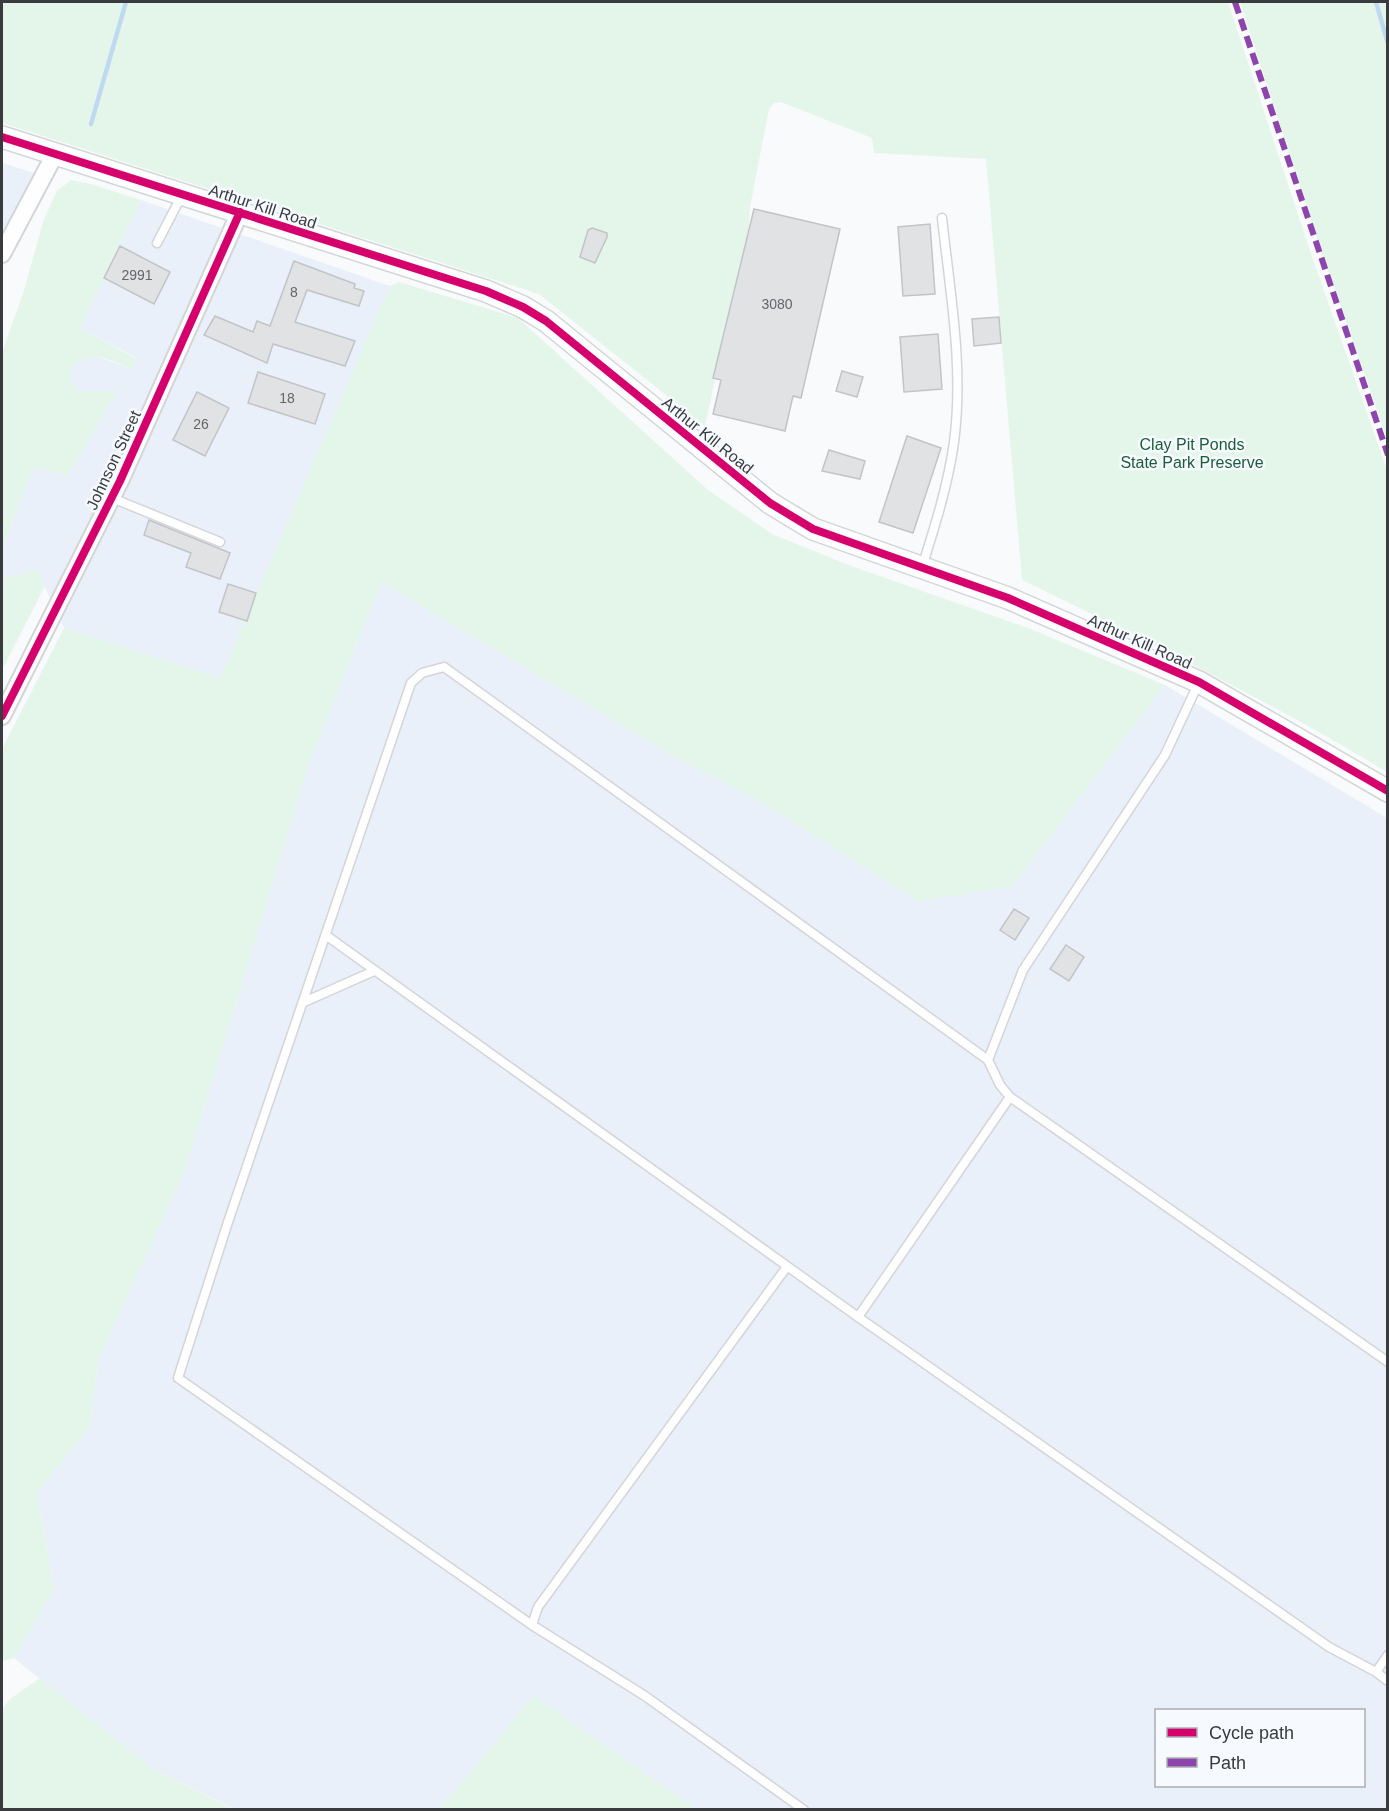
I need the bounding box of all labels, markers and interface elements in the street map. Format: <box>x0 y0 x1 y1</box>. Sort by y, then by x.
street label: Arthur Kill Road <box>207 181 319 232</box>
house number: 2991 <box>121 267 153 283</box>
house number: 8 <box>290 284 298 300</box>
house number: 3080 <box>761 296 793 312</box>
house number: 18 <box>279 390 295 406</box>
street label: Arthur Kill Road <box>659 394 757 477</box>
street label: Johnson Street <box>83 407 144 513</box>
house number: 26 <box>193 416 209 432</box>
park label: Clay Pit Ponds State Park Preserve <box>1120 436 1264 471</box>
street label: Arthur Kill Road <box>1085 611 1194 672</box>
legend <box>1155 1709 1365 1787</box>
text: Cycle path <box>1209 1723 1294 1743</box>
text: Path <box>1209 1753 1246 1773</box>

